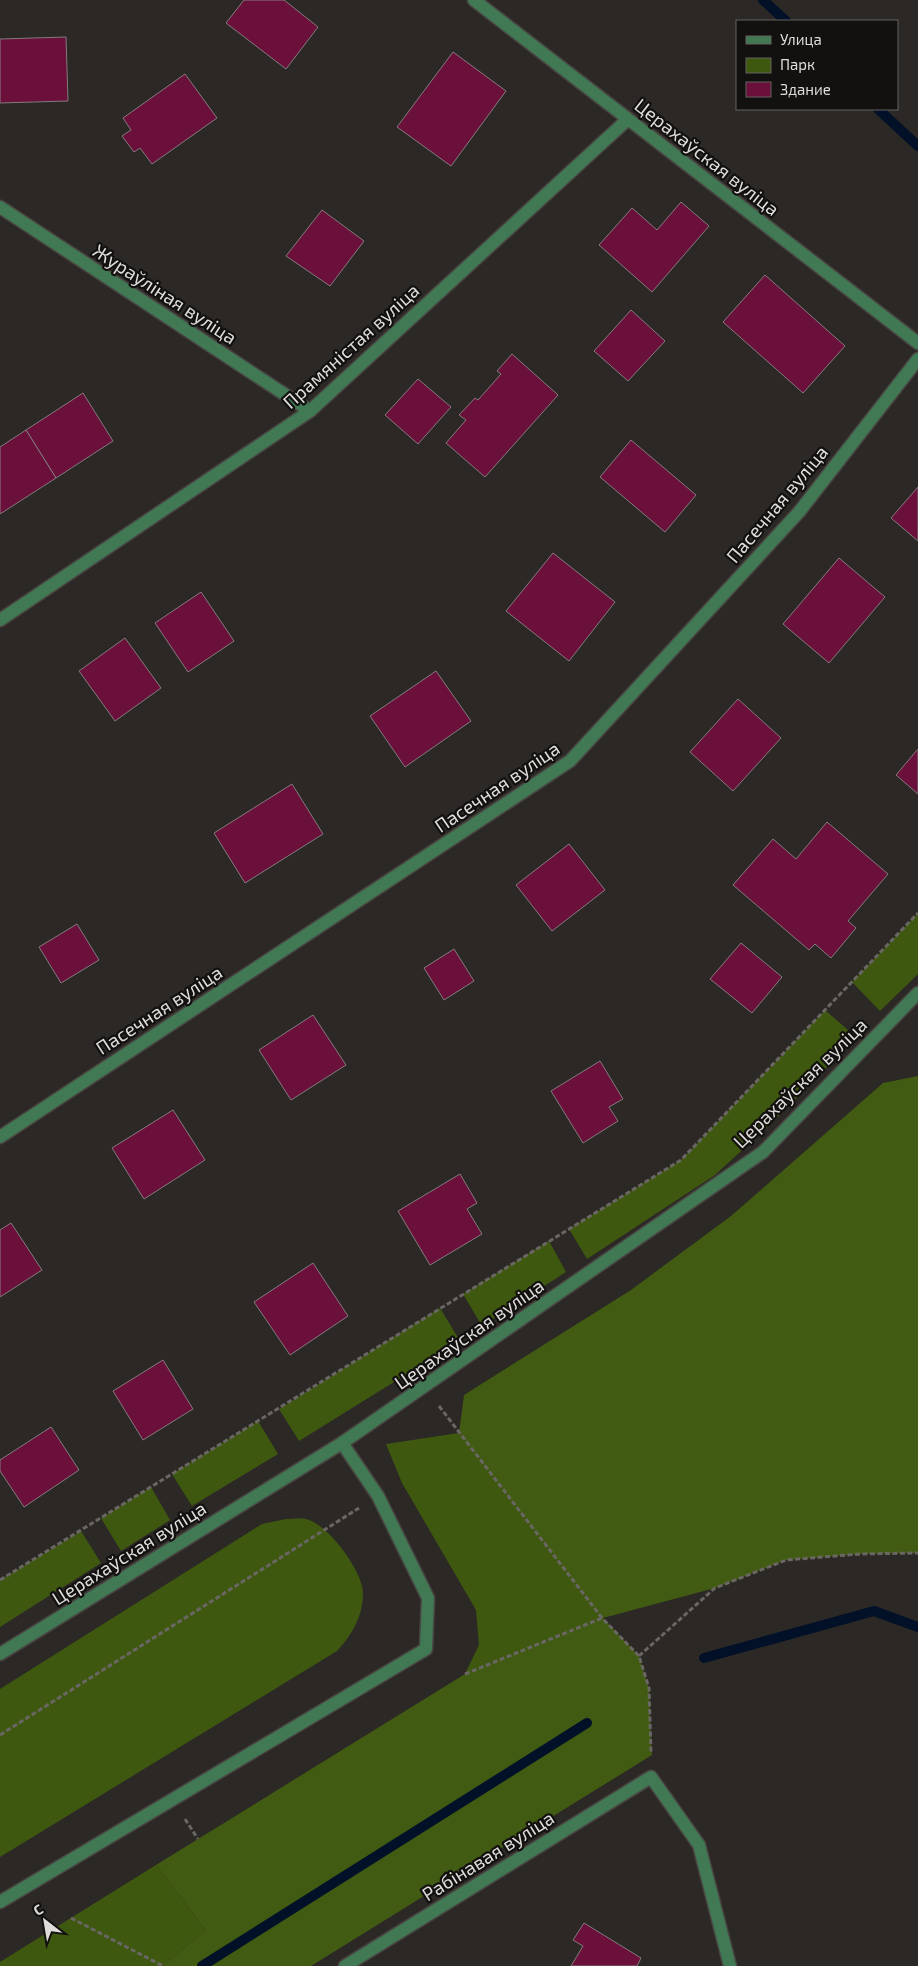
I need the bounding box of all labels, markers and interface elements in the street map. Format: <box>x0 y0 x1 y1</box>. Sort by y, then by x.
legend <box>736 20 898 110</box>
text: Улица <box>780 30 822 48</box>
text: Парк <box>780 55 815 73</box>
text: Здание <box>780 80 831 98</box>
street label: Церахаўская вуліца <box>630 93 784 221</box>
street label: Жураўліная вуліца <box>89 239 241 349</box>
street label: Прамяністая вуліца <box>278 278 424 414</box>
street label: Пасечная вуліца <box>721 440 833 568</box>
street label: Пасечная вуліца <box>430 736 564 838</box>
street label: Пасечная вуліца <box>91 960 227 1060</box>
street label: Церахаўская вуліца <box>728 1013 872 1153</box>
street label: Церахаўская вуліца <box>390 1273 548 1395</box>
street label: Церахаўская вуліца <box>48 1496 210 1610</box>
street label: Рабінавая вуліца <box>417 1806 559 1906</box>
north arrow <box>20 1896 70 1946</box>
text: С <box>30 1900 46 1919</box>

